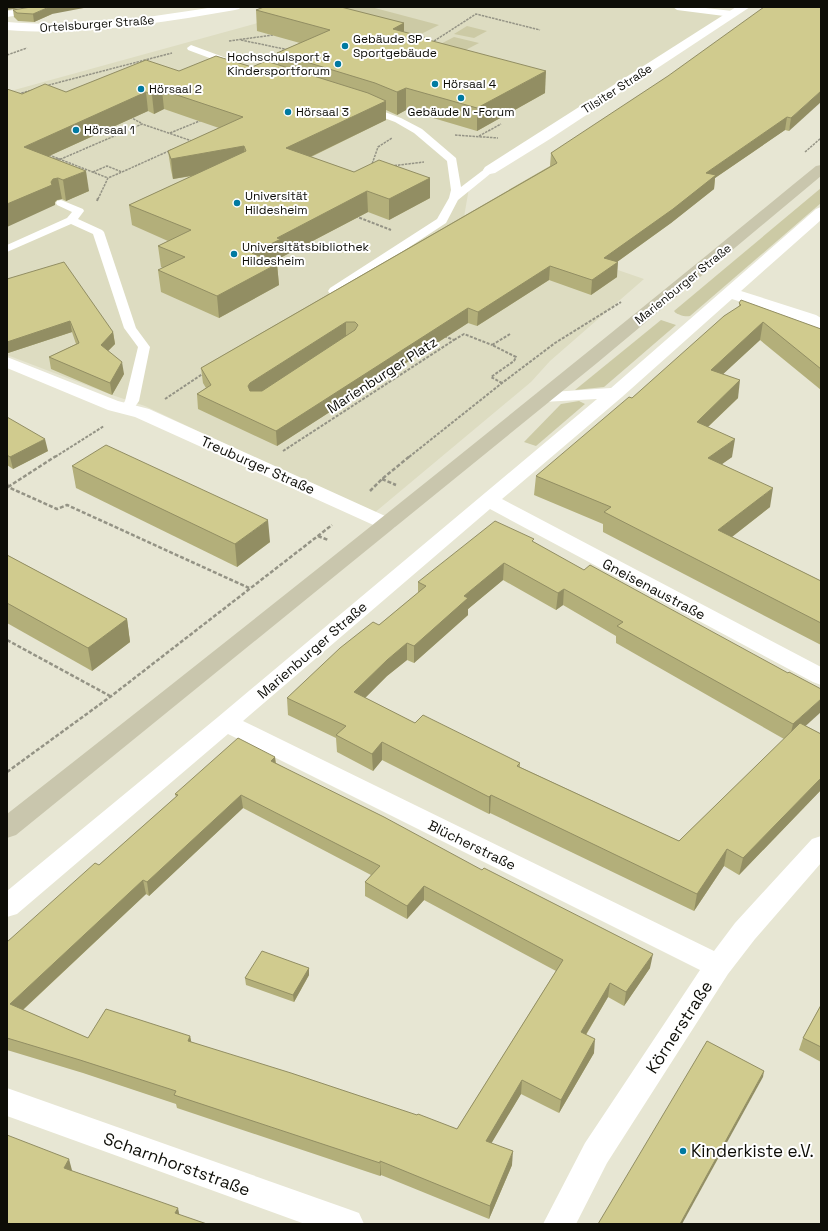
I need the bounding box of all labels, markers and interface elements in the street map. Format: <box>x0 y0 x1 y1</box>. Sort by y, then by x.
street label: Ortelsburger Straße <box>39 12 155 36</box>
place label: Gebäude SP - Sportgebäude <box>353 31 437 61</box>
marker: Gebäude SP - Sportgebäude <box>340 41 350 51</box>
place label: Hochschulsport & Kindersportforum <box>227 49 330 79</box>
marker: Hochschulsport & Kindersportforum <box>333 59 343 69</box>
street label: Tilsiter Straße <box>579 60 655 118</box>
place label: Hörsaal 4 <box>443 76 497 92</box>
marker: Hörsaal 4 <box>430 79 440 89</box>
place label: Hörsaal 2 <box>149 81 202 97</box>
marker: Hörsaal 2 <box>136 84 146 94</box>
marker: Gebäude N -Forum <box>456 93 466 103</box>
place label: Hörsaal 3 <box>296 104 349 120</box>
place label: Gebäude N -Forum <box>408 104 514 120</box>
marker: Hörsaal 3 <box>283 107 293 117</box>
place label: Hörsaal 1 <box>84 122 135 138</box>
marker: Hörsaal 1 <box>71 125 81 135</box>
place label: Universität Hildesheim <box>245 188 308 218</box>
marker: Universität Hildesheim <box>232 198 242 208</box>
place label: Universitätsbibliothek Hildesheim <box>242 239 370 269</box>
street label: Marienburger Straße <box>631 240 735 328</box>
marker: Universitätsbibliothek Hildesheim <box>229 249 239 259</box>
street label: Marienburger Platz <box>324 333 440 417</box>
street label: Treuburger Straße <box>198 432 318 498</box>
street label: Gneisenaustraße <box>599 554 709 624</box>
street label: Marienburger Straße <box>253 597 371 703</box>
street label: Blücherstraße <box>425 816 519 874</box>
street label: Körnerstraße <box>641 976 717 1078</box>
street label: Scharnhorststraße <box>101 1127 253 1201</box>
place label: Kinderkiste e.V. <box>691 1140 814 1162</box>
marker: Kinderkiste e.V. <box>678 1146 688 1156</box>

